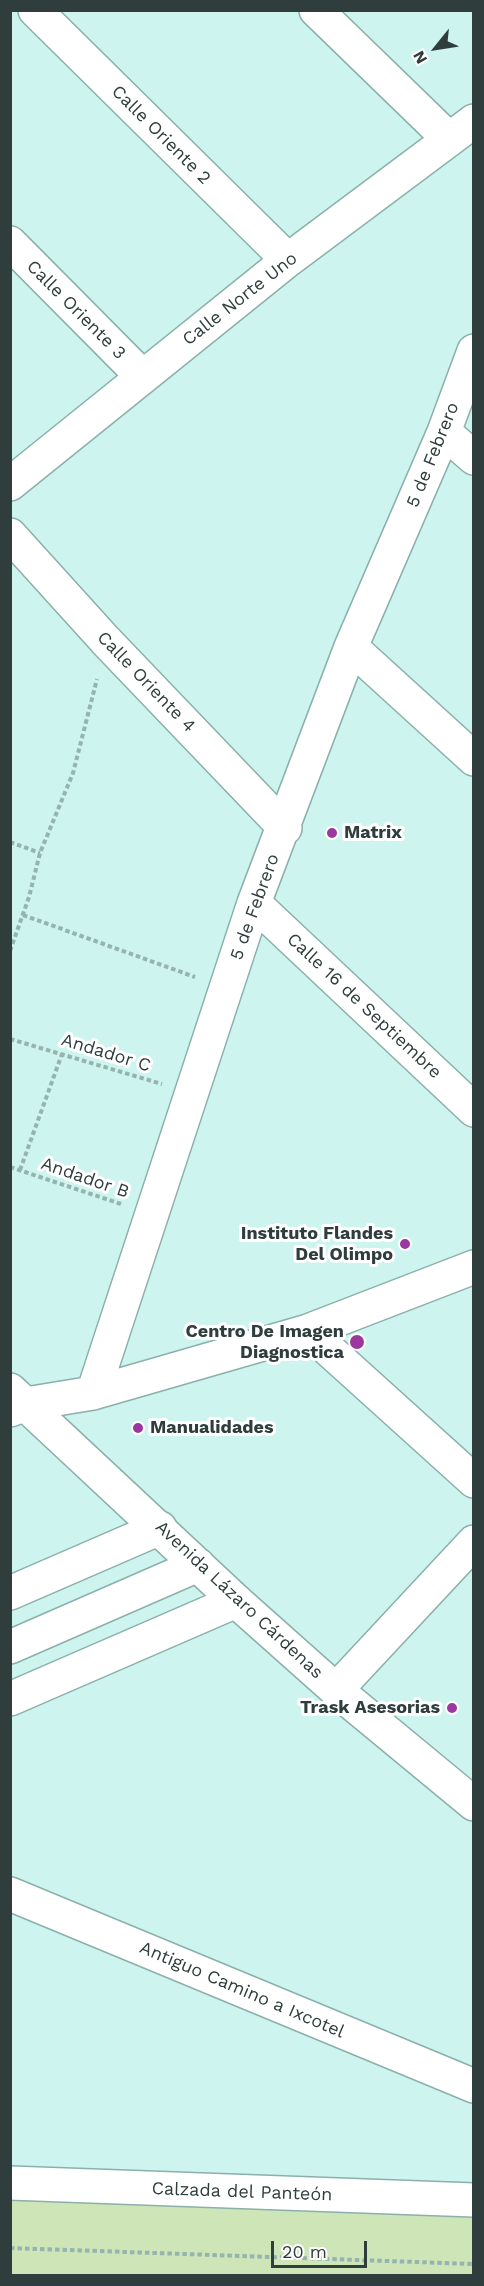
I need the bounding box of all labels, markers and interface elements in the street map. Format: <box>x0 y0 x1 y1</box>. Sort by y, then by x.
north arrow <box>406 18 466 78</box>
text: N <box>409 47 431 67</box>
street label: Calle Oriente 2 <box>107 81 215 189</box>
street label: Calle Norte Uno <box>178 248 302 350</box>
street label: Calle Oriente 3 <box>22 256 130 364</box>
street label: 5 de Febrero <box>402 399 464 511</box>
street label: Calle Oriente 4 <box>92 627 200 737</box>
place label: Matrix <box>344 822 402 844</box>
marker: Matrix <box>325 826 339 840</box>
street label: 5 de Febrero <box>226 851 284 963</box>
street label: Calle 16 de Septiembre <box>282 929 446 1083</box>
street label: Andador C <box>59 1029 153 1077</box>
street label: Andador B <box>38 1153 132 1203</box>
place label: Instituto Flandes Del Olimpo <box>241 1223 393 1266</box>
marker: Instituto Flandes Del Olimpo <box>398 1237 412 1251</box>
place label: Centro De Imagen Diagnostica <box>185 1321 344 1364</box>
marker: Centro De Imagen Diagnostica <box>348 1333 366 1351</box>
place label: Manualidades <box>150 1417 274 1439</box>
marker: Manualidades <box>131 1421 145 1435</box>
street label: Avenida Lázaro Cárdenas <box>151 1517 327 1683</box>
place label: Trask Asesorias <box>300 1697 440 1719</box>
marker: Trask Asesorias <box>445 1701 459 1715</box>
street label: Antiguo Camino a Ixcotel <box>136 1937 348 2043</box>
street label: Calzada del Panteón <box>151 2178 333 2206</box>
scale bar <box>274 2229 370 2267</box>
text: 20 m <box>282 2241 327 2262</box>

